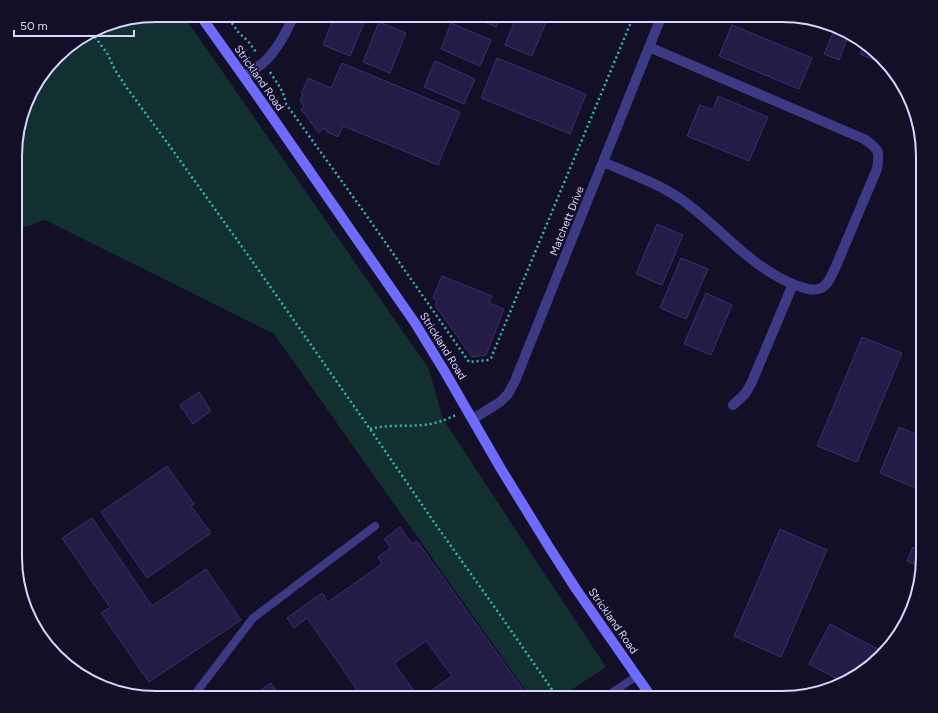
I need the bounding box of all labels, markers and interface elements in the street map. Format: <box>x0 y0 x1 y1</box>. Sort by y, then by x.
scale bar <box>14 12 134 38</box>
text: 50 m <box>20 19 48 33</box>
street label: Strickland Road <box>232 43 286 113</box>
street label: Matchett Drive <box>547 184 587 258</box>
street label: Strickland Road <box>417 310 469 382</box>
street label: Strickland Road <box>586 586 640 656</box>

